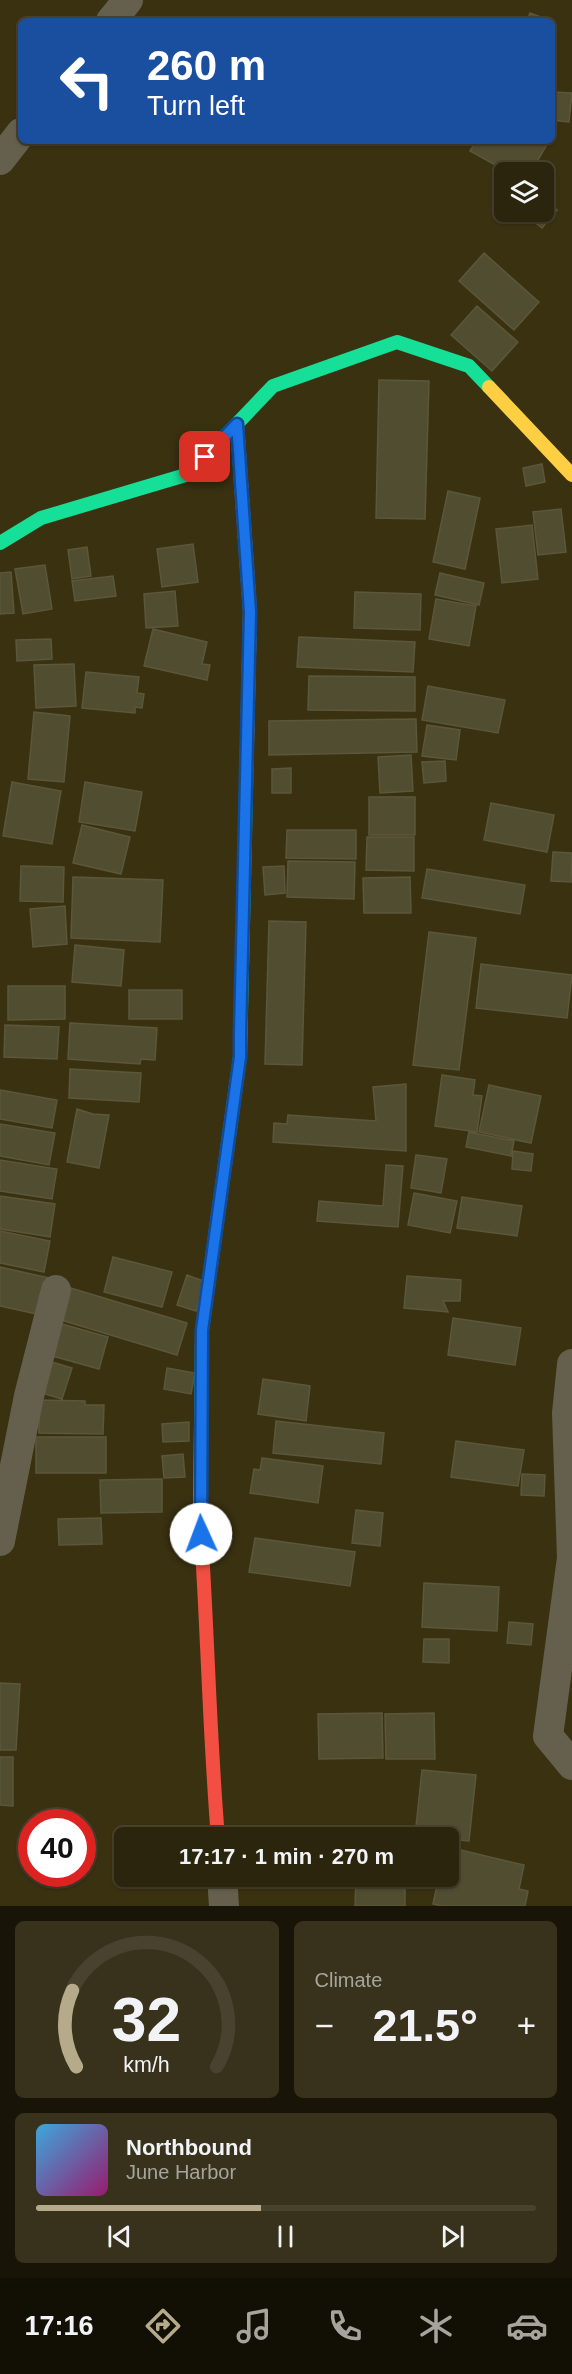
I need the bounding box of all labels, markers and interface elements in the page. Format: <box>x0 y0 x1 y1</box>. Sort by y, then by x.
icon: left <box>48 42 126 120</box>
text: 260 m <box>147 42 266 89</box>
text: Turn left <box>147 91 245 121</box>
map controls <box>494 162 554 222</box>
button: layers <box>494 162 554 222</box>
pin <box>179 431 230 482</box>
icon: arrive <box>188 440 221 473</box>
position arrow <box>169 1502 233 1566</box>
speed limit sign: 40 <box>18 1809 96 1887</box>
text: 17:17 · 1 min · 270 m <box>179 1844 394 1869</box>
text: Climate <box>315 1969 382 1991</box>
text: 32 <box>112 1985 181 2054</box>
text: 21.5° <box>372 2000 478 2051</box>
text: − <box>315 2007 334 2044</box>
text: + <box>517 2007 536 2044</box>
text: km/h <box>124 2053 170 2077</box>
text: Northbound <box>126 2135 252 2160</box>
text: June Harbor <box>126 2161 236 2183</box>
icon: previous <box>103 2220 136 2253</box>
icon: pause <box>269 2220 302 2253</box>
icon: next <box>436 2220 469 2253</box>
icon: directions <box>142 2305 184 2347</box>
icon: music <box>233 2305 275 2347</box>
icon: phone <box>324 2305 366 2347</box>
icon: climate <box>415 2305 457 2347</box>
icon: car <box>506 2305 548 2347</box>
text: 17:16 <box>24 2311 93 2341</box>

